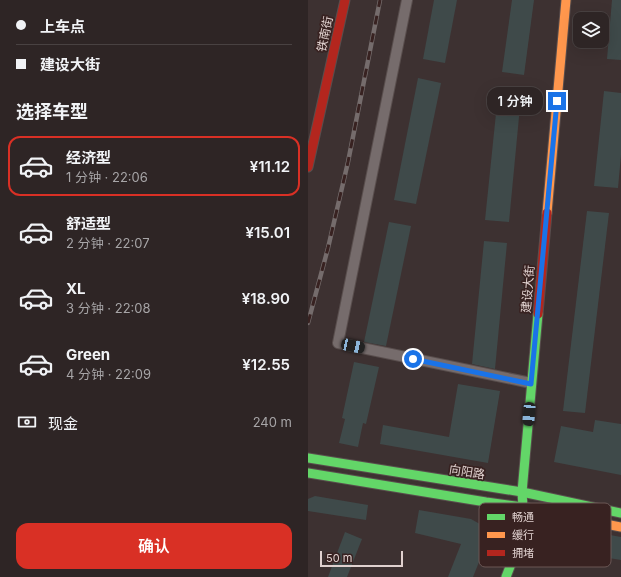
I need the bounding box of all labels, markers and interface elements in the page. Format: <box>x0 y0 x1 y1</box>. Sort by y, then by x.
map controls <box>573 12 609 48</box>
button: layers <box>573 12 609 48</box>
street label: 铁南街 <box>313 15 336 53</box>
text: 上车点 <box>40 17 85 36</box>
text: 建设大街 <box>40 55 100 74</box>
callout: 1 分钟 <box>487 87 543 115</box>
route end <box>548 92 566 110</box>
text: 1 分钟 <box>498 93 532 109</box>
text: 选择车型 <box>16 101 88 122</box>
icon: car <box>18 148 54 184</box>
text: 经济型 <box>66 148 111 167</box>
text: ¥11.12 <box>250 157 290 176</box>
text: 1 分钟 · 22:06 <box>66 169 148 185</box>
icon: car <box>18 214 54 250</box>
text: 舒适型 <box>66 214 111 233</box>
text: ¥15.01 <box>246 223 290 242</box>
text: 2 分钟 · 22:07 <box>66 235 150 251</box>
street label: 建设大街 <box>518 264 537 314</box>
text: XL <box>66 279 86 298</box>
icon: car <box>18 280 54 316</box>
text: ¥18.90 <box>242 289 290 308</box>
text: 3 分钟 · 22:08 <box>66 300 151 316</box>
car <box>340 338 366 354</box>
text: Green <box>66 345 110 364</box>
icon: car <box>18 346 54 382</box>
route start <box>404 350 422 368</box>
text: ¥12.55 <box>242 355 290 374</box>
text: 4 分钟 · 22:09 <box>66 366 151 382</box>
car <box>522 402 536 426</box>
icon: cash <box>16 411 38 433</box>
text: 现金 <box>48 414 78 433</box>
text: 240 m <box>253 414 292 430</box>
street label: 向阳路 <box>448 461 486 482</box>
legend <box>479 503 611 567</box>
text: 畅通 <box>512 510 534 524</box>
button: 确认 <box>16 523 292 569</box>
text: 缓行 <box>512 528 534 542</box>
text: 拥堵 <box>512 546 534 560</box>
scale bar <box>320 549 403 568</box>
text: 50 m <box>326 551 352 565</box>

